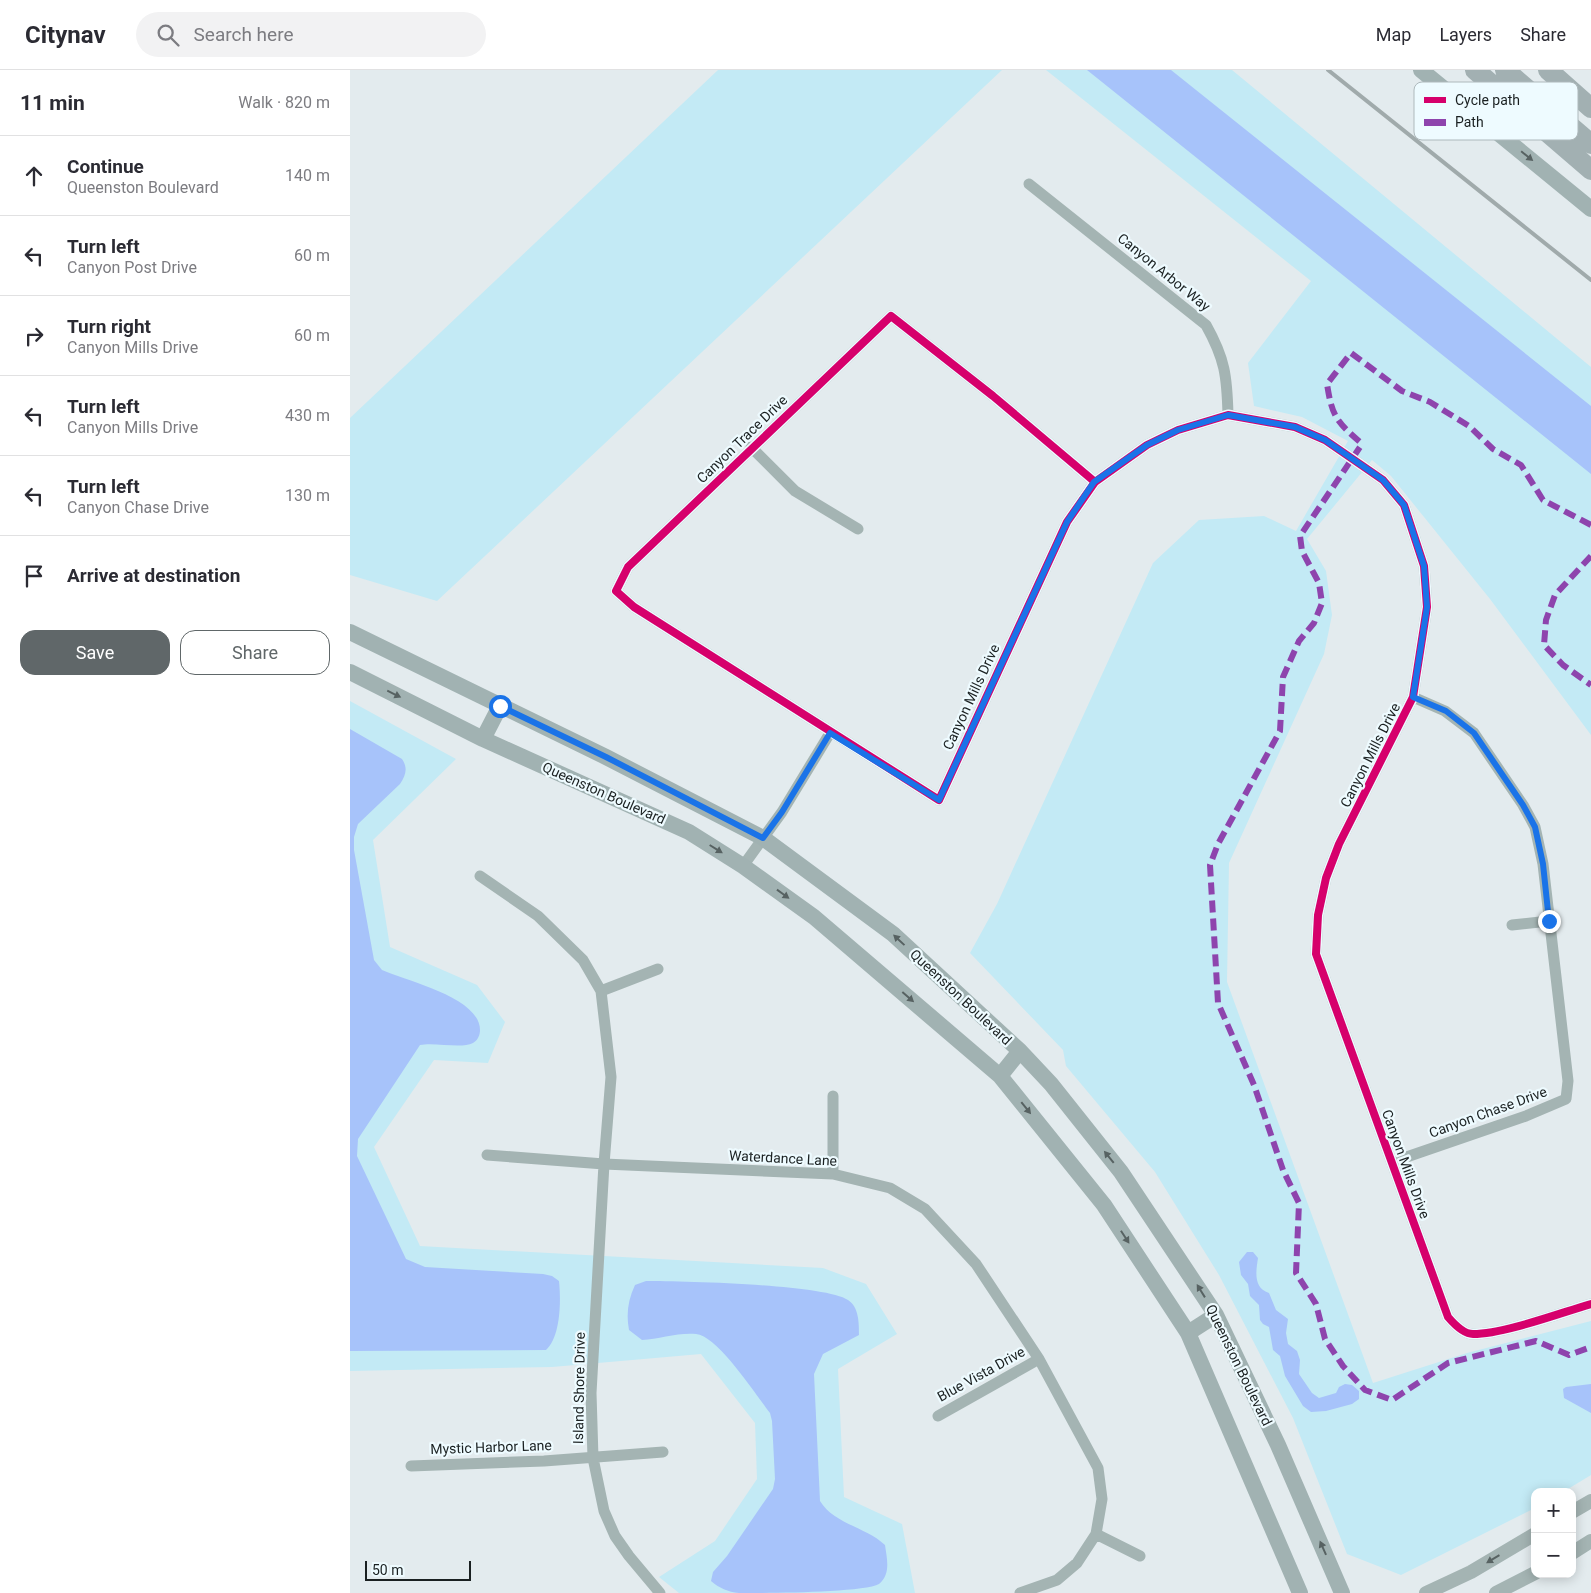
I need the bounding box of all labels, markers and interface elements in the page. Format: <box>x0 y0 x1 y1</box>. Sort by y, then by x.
search box <box>136 12 486 57</box>
text: Citynav <box>25 21 106 49</box>
icon: search <box>154 21 182 49</box>
text: Search here <box>194 23 294 46</box>
text: Map <box>1376 24 1411 45</box>
text: Layers <box>1439 24 1492 45</box>
text: Share <box>1520 24 1566 45</box>
legend <box>1414 82 1578 140</box>
text: 11 min <box>20 91 85 115</box>
text: Cycle path <box>1455 92 1520 108</box>
text: Walk · 820 m <box>238 93 330 112</box>
text: Path <box>1455 114 1484 130</box>
one-way arrow <box>1520 151 1533 162</box>
text: Continue <box>67 155 144 178</box>
icon: ahead <box>20 162 48 190</box>
text: 140 m <box>285 166 330 185</box>
text: Queenston Boulevard <box>67 178 219 197</box>
street label: Canyon Arbor Way <box>1114 230 1214 314</box>
text: Turn left <box>67 235 140 258</box>
icon: left <box>20 242 48 270</box>
text: 60 m <box>294 246 330 265</box>
text: Canyon Post Drive <box>67 258 197 277</box>
text: Turn right <box>67 315 151 338</box>
icon: right <box>20 322 48 350</box>
text: 60 m <box>294 326 330 345</box>
text: Canyon Mills Drive <box>67 338 198 357</box>
street label: Canyon Trace Drive <box>693 392 791 486</box>
text: Turn left <box>67 395 140 418</box>
icon: left <box>20 402 48 430</box>
text: 430 m <box>285 406 330 425</box>
text: Canyon Mills Drive <box>67 418 198 437</box>
text: Turn left <box>67 475 140 498</box>
icon: left <box>20 482 48 510</box>
text: 130 m <box>285 486 330 505</box>
text: Canyon Chase Drive <box>67 498 209 517</box>
icon: arrive <box>20 562 48 590</box>
text: Arrive at destination <box>67 564 240 587</box>
button: Save <box>20 630 170 675</box>
button: Share <box>180 630 330 675</box>
street label: Canyon Mills Drive <box>939 642 1003 752</box>
one-way arrow <box>387 690 401 698</box>
route start <box>489 695 512 718</box>
street label: Canyon Mills Drive <box>1337 700 1403 810</box>
street label: Queenston Boulevard <box>540 759 668 827</box>
one-way arrow <box>710 844 723 854</box>
one-way arrow <box>776 889 790 899</box>
route end <box>1538 910 1561 933</box>
one-way arrow <box>894 934 906 946</box>
street label: Queenston Boulevard <box>907 946 1015 1048</box>
one-way arrow <box>902 992 915 1003</box>
street label: Canyon Chase Drive <box>1427 1083 1549 1141</box>
one-way arrow <box>1021 1102 1032 1115</box>
street label: Canyon Mills Drive <box>1379 1107 1433 1221</box>
street label: Waterdance Lane <box>729 1147 837 1169</box>
one-way arrow <box>1104 1151 1115 1164</box>
one-way arrow <box>1120 1231 1130 1244</box>
one-way arrow <box>1196 1284 1205 1298</box>
street label: Queenston Boulevard <box>1203 1302 1275 1428</box>
street label: Island Shore Drive <box>570 1332 588 1444</box>
street label: Blue Vista Drive <box>935 1343 1027 1405</box>
street label: Mystic Harbor Lane <box>430 1437 552 1457</box>
map controls <box>1531 1488 1576 1578</box>
button: + <box>1531 1488 1576 1533</box>
button: − <box>1531 1533 1576 1578</box>
one-way arrow <box>1318 1541 1326 1555</box>
one-way arrow <box>1486 1555 1499 1564</box>
scale bar <box>365 1558 471 1581</box>
text: 50 m <box>372 1562 404 1578</box>

